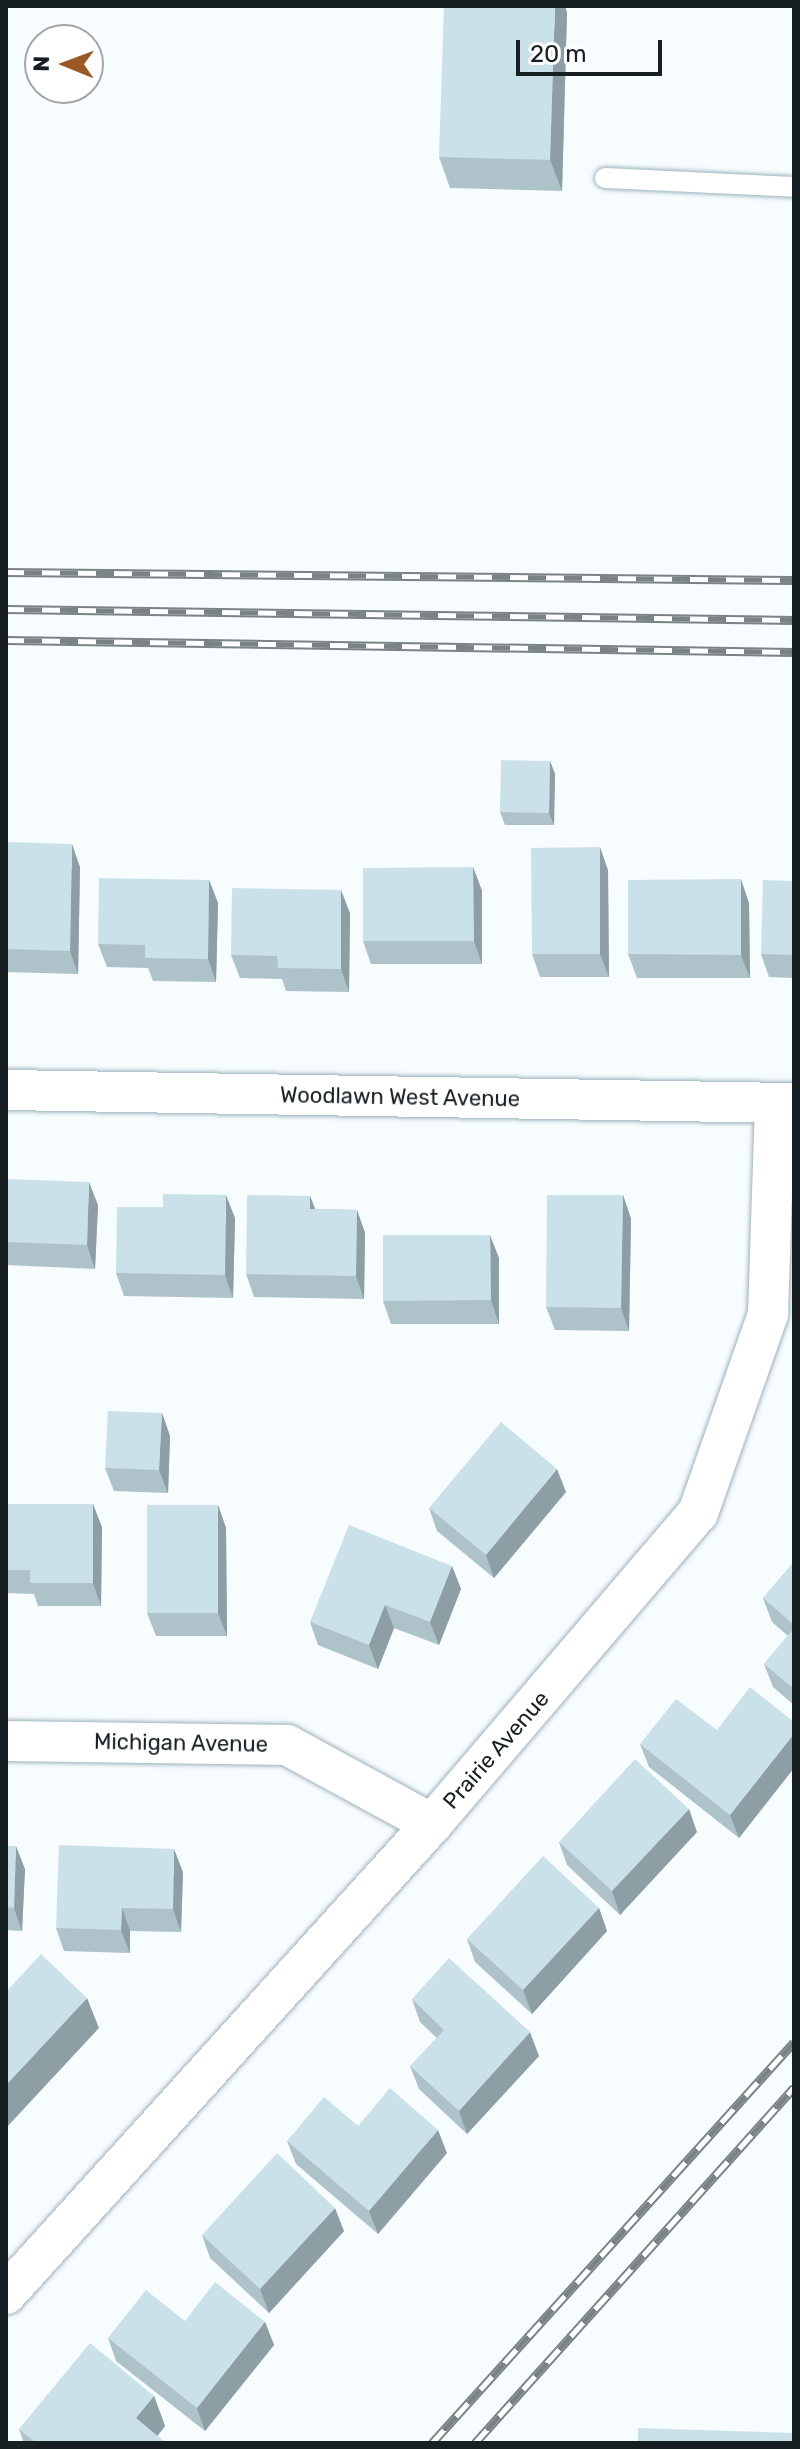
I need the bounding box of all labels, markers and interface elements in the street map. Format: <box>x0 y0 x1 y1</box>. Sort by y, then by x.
north arrow <box>24 24 104 104</box>
scale bar <box>520 24 666 74</box>
text: 20 m <box>530 40 587 68</box>
text: N <box>28 55 55 72</box>
street label: Woodlawn West Avenue <box>279 1082 521 1112</box>
street label: Prairie Avenue <box>437 1685 555 1815</box>
street label: Michigan Avenue <box>93 1728 269 1758</box>

